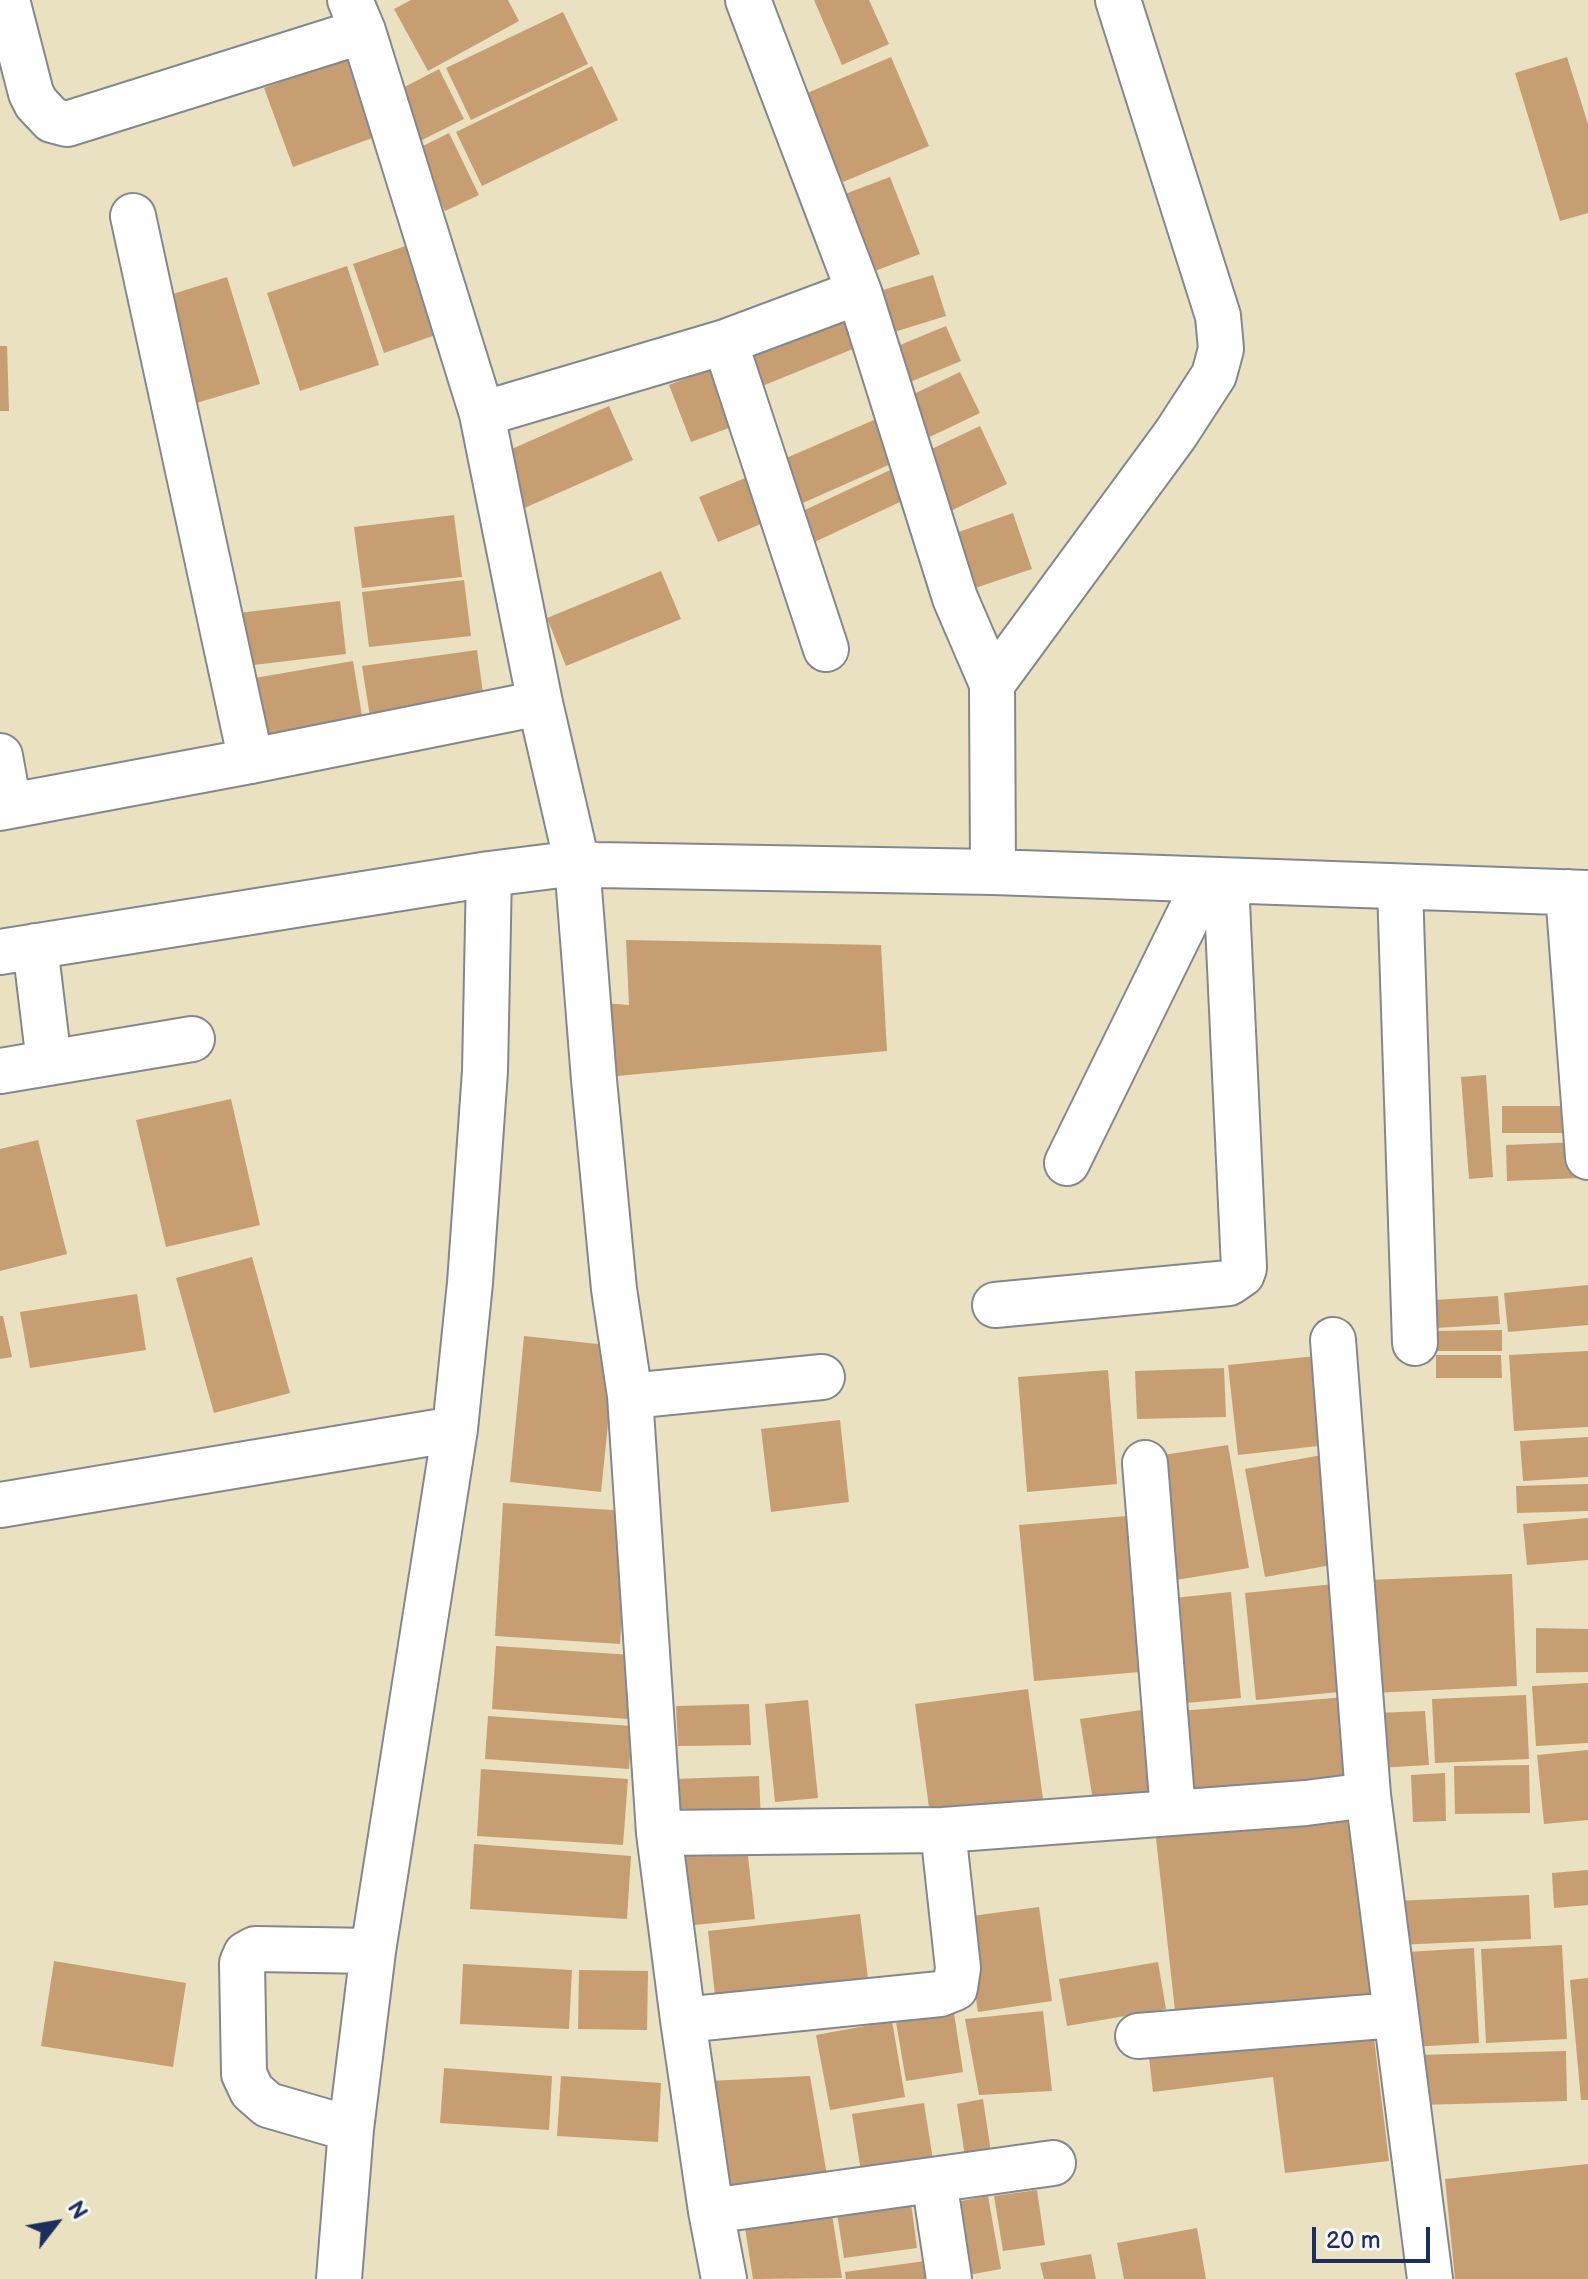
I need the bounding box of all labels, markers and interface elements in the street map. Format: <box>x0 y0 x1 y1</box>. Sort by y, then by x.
north arrow <box>16 2183 96 2263</box>
text: N <box>61 2196 93 2224</box>
scale bar <box>1316 2211 1434 2261</box>
text: 20 m <box>1326 2226 1381 2255</box>

